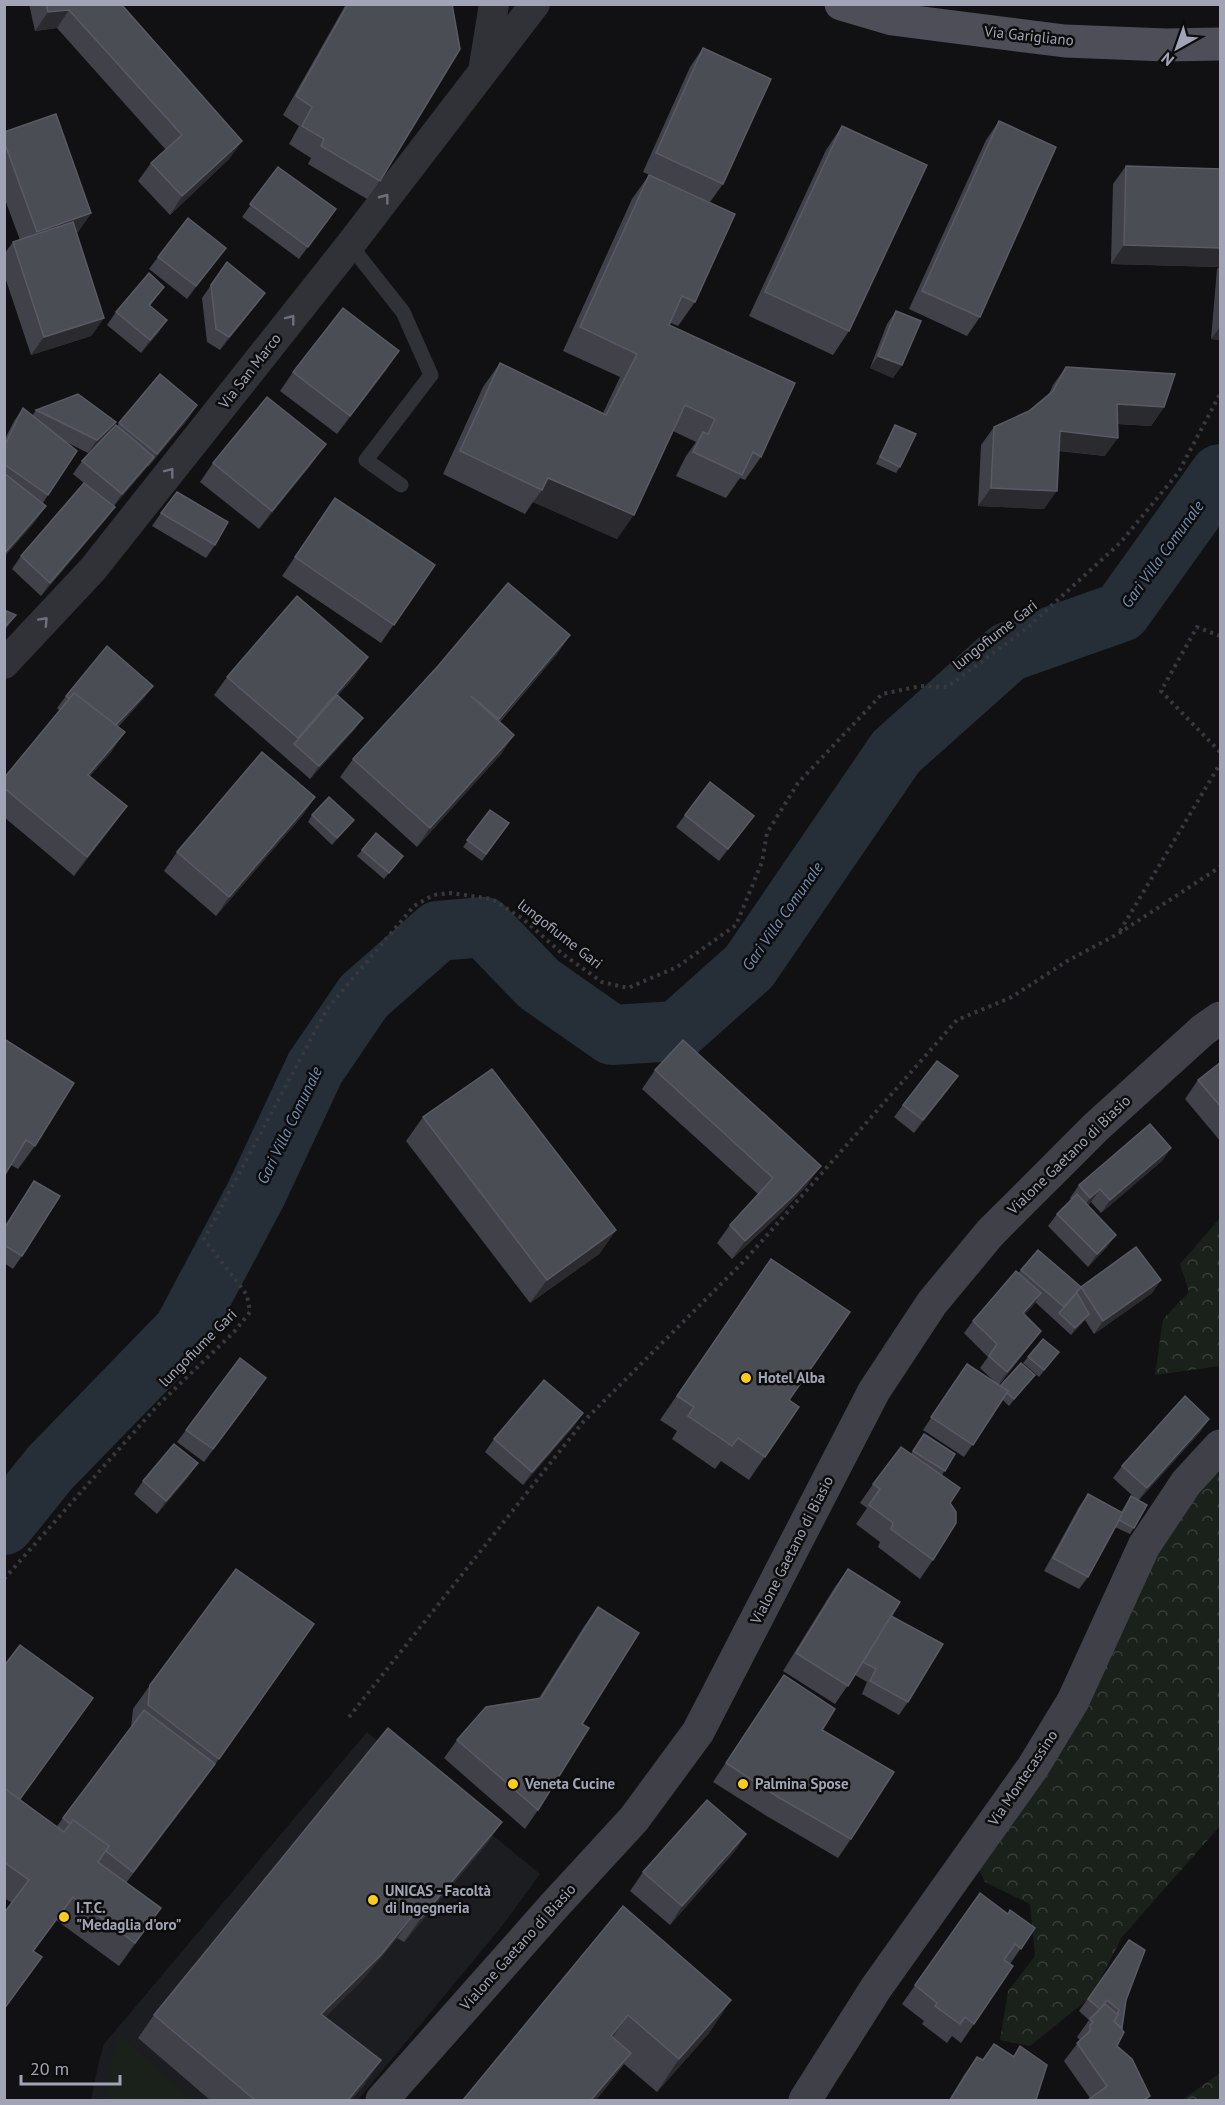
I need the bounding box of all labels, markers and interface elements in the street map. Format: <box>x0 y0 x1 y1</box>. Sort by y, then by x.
north arrow <box>1147 18 1207 78</box>
street label: Via Garigliano <box>982 21 1075 50</box>
text: N <box>1157 48 1178 71</box>
one-way arrow <box>378 194 389 205</box>
one-way arrow <box>283 315 294 326</box>
street label: Via San Marco <box>214 329 285 413</box>
one-way arrow <box>162 468 173 479</box>
water label: Gari Villa Comunale <box>1116 496 1208 612</box>
street label: lungofiume Gari <box>948 596 1041 674</box>
one-way arrow <box>37 617 48 628</box>
water label: Gari Villa Comunale <box>737 857 827 974</box>
street label: lungofiume Gari <box>514 895 607 973</box>
water label: Gari Villa Comunale <box>252 1063 326 1187</box>
street label: Vialone Gaetano di Biasio <box>1002 1091 1134 1219</box>
street label: lungofiume Gari <box>155 1305 241 1391</box>
place label: Hotel Alba <box>758 1368 825 1387</box>
marker: Hotel Alba <box>739 1371 753 1385</box>
street label: Vialone Gaetano di Biasio <box>745 1472 837 1628</box>
street label: Via Montecassino <box>983 1726 1062 1830</box>
place label: Veneta Cucine <box>524 1774 616 1793</box>
place label: Palmina Spose <box>755 1774 849 1793</box>
marker: Veneta Cucine <box>506 1777 520 1791</box>
marker: Palmina Spose <box>736 1777 750 1791</box>
street label: Vialone Gaetano di Biasio <box>455 1879 580 2015</box>
place label: UNICAS - Facoltà di Ingegneria <box>385 1881 491 1917</box>
marker: UNICAS - Facoltà di Ingegneria <box>366 1893 380 1907</box>
place label: I.T.C. "Medaglia d'oro" <box>76 1898 182 1934</box>
marker: I.T.C. "Medaglia d'oro" <box>57 1910 71 1924</box>
scale bar <box>21 2048 120 2086</box>
text: 20 m <box>30 2057 69 2080</box>

